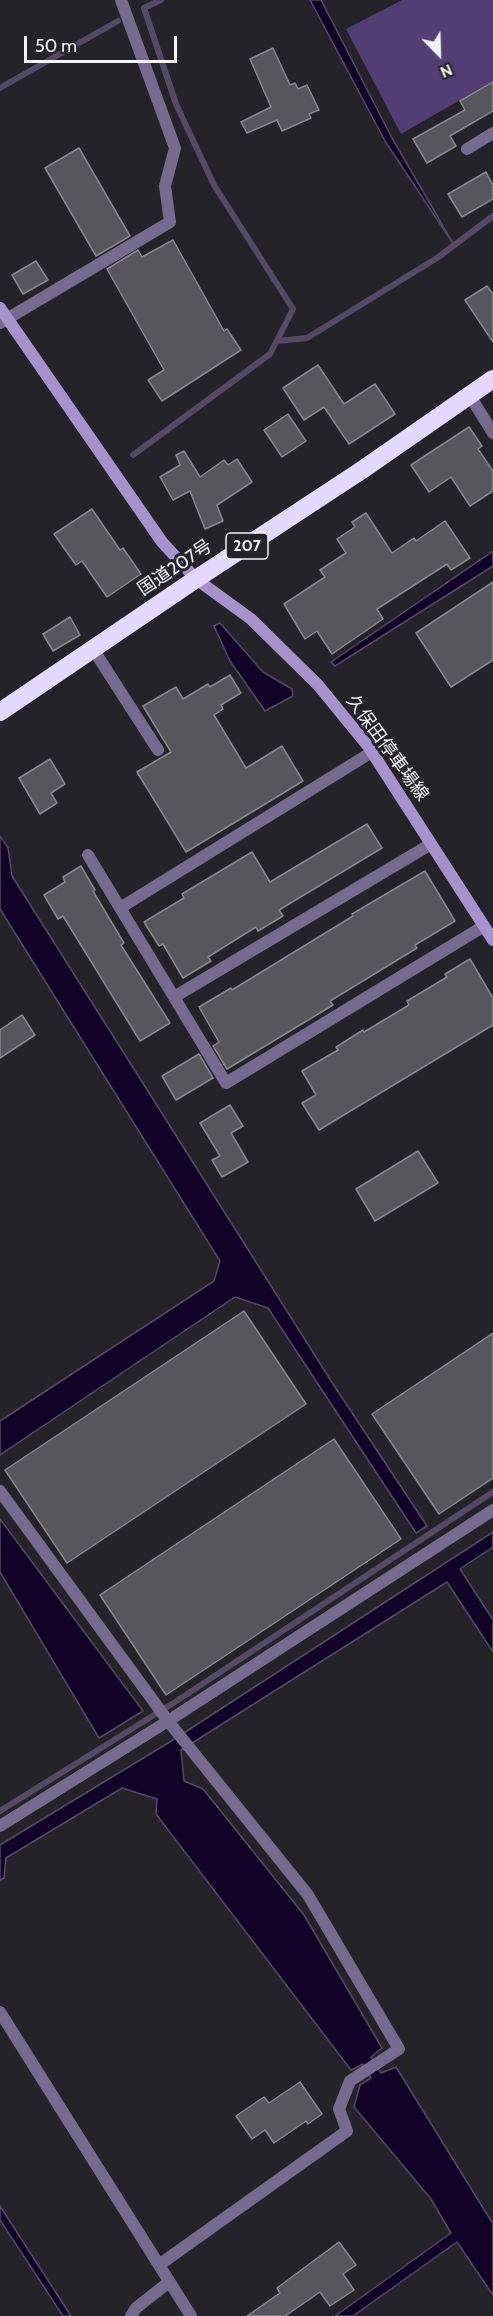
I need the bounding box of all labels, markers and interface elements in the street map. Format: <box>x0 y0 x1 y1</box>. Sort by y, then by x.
scale bar <box>27 24 180 62</box>
north arrow <box>409 24 469 84</box>
text: 50 m <box>35 35 77 57</box>
text: N <box>437 60 455 82</box>
road number: 207 <box>226 533 268 559</box>
street label: 国道207号 <box>134 535 216 601</box>
street label: 久保田停車場線 <box>341 691 433 805</box>

